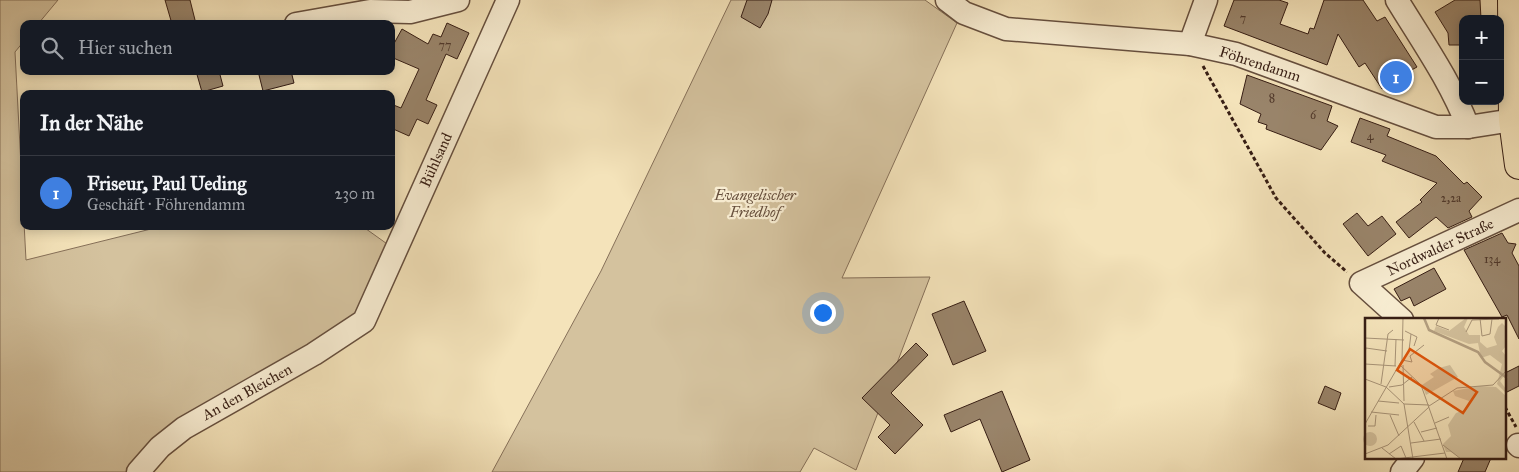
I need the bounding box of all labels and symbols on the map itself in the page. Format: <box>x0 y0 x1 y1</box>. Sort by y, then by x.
house number: 7 <box>1240 11 1246 25</box>
house number: 77 <box>439 38 451 52</box>
street label: Föhrendamm <box>1217 42 1303 86</box>
pin: 1 <box>1380 58 1412 96</box>
house number: 8 <box>1269 91 1275 105</box>
house number: 6 <box>1310 108 1317 122</box>
house number: 4 <box>1367 129 1374 143</box>
street label: Bühlsand <box>416 130 456 190</box>
park label: Evangelischer Friedhof <box>713 186 797 221</box>
house number: 2,2a <box>1441 191 1462 205</box>
street label: Nordwalder Straße <box>1384 214 1496 280</box>
house number: 134 <box>1484 252 1500 266</box>
your location <box>810 300 836 326</box>
inset map <box>1365 318 1506 460</box>
street label: An den Bleichen <box>198 360 295 425</box>

